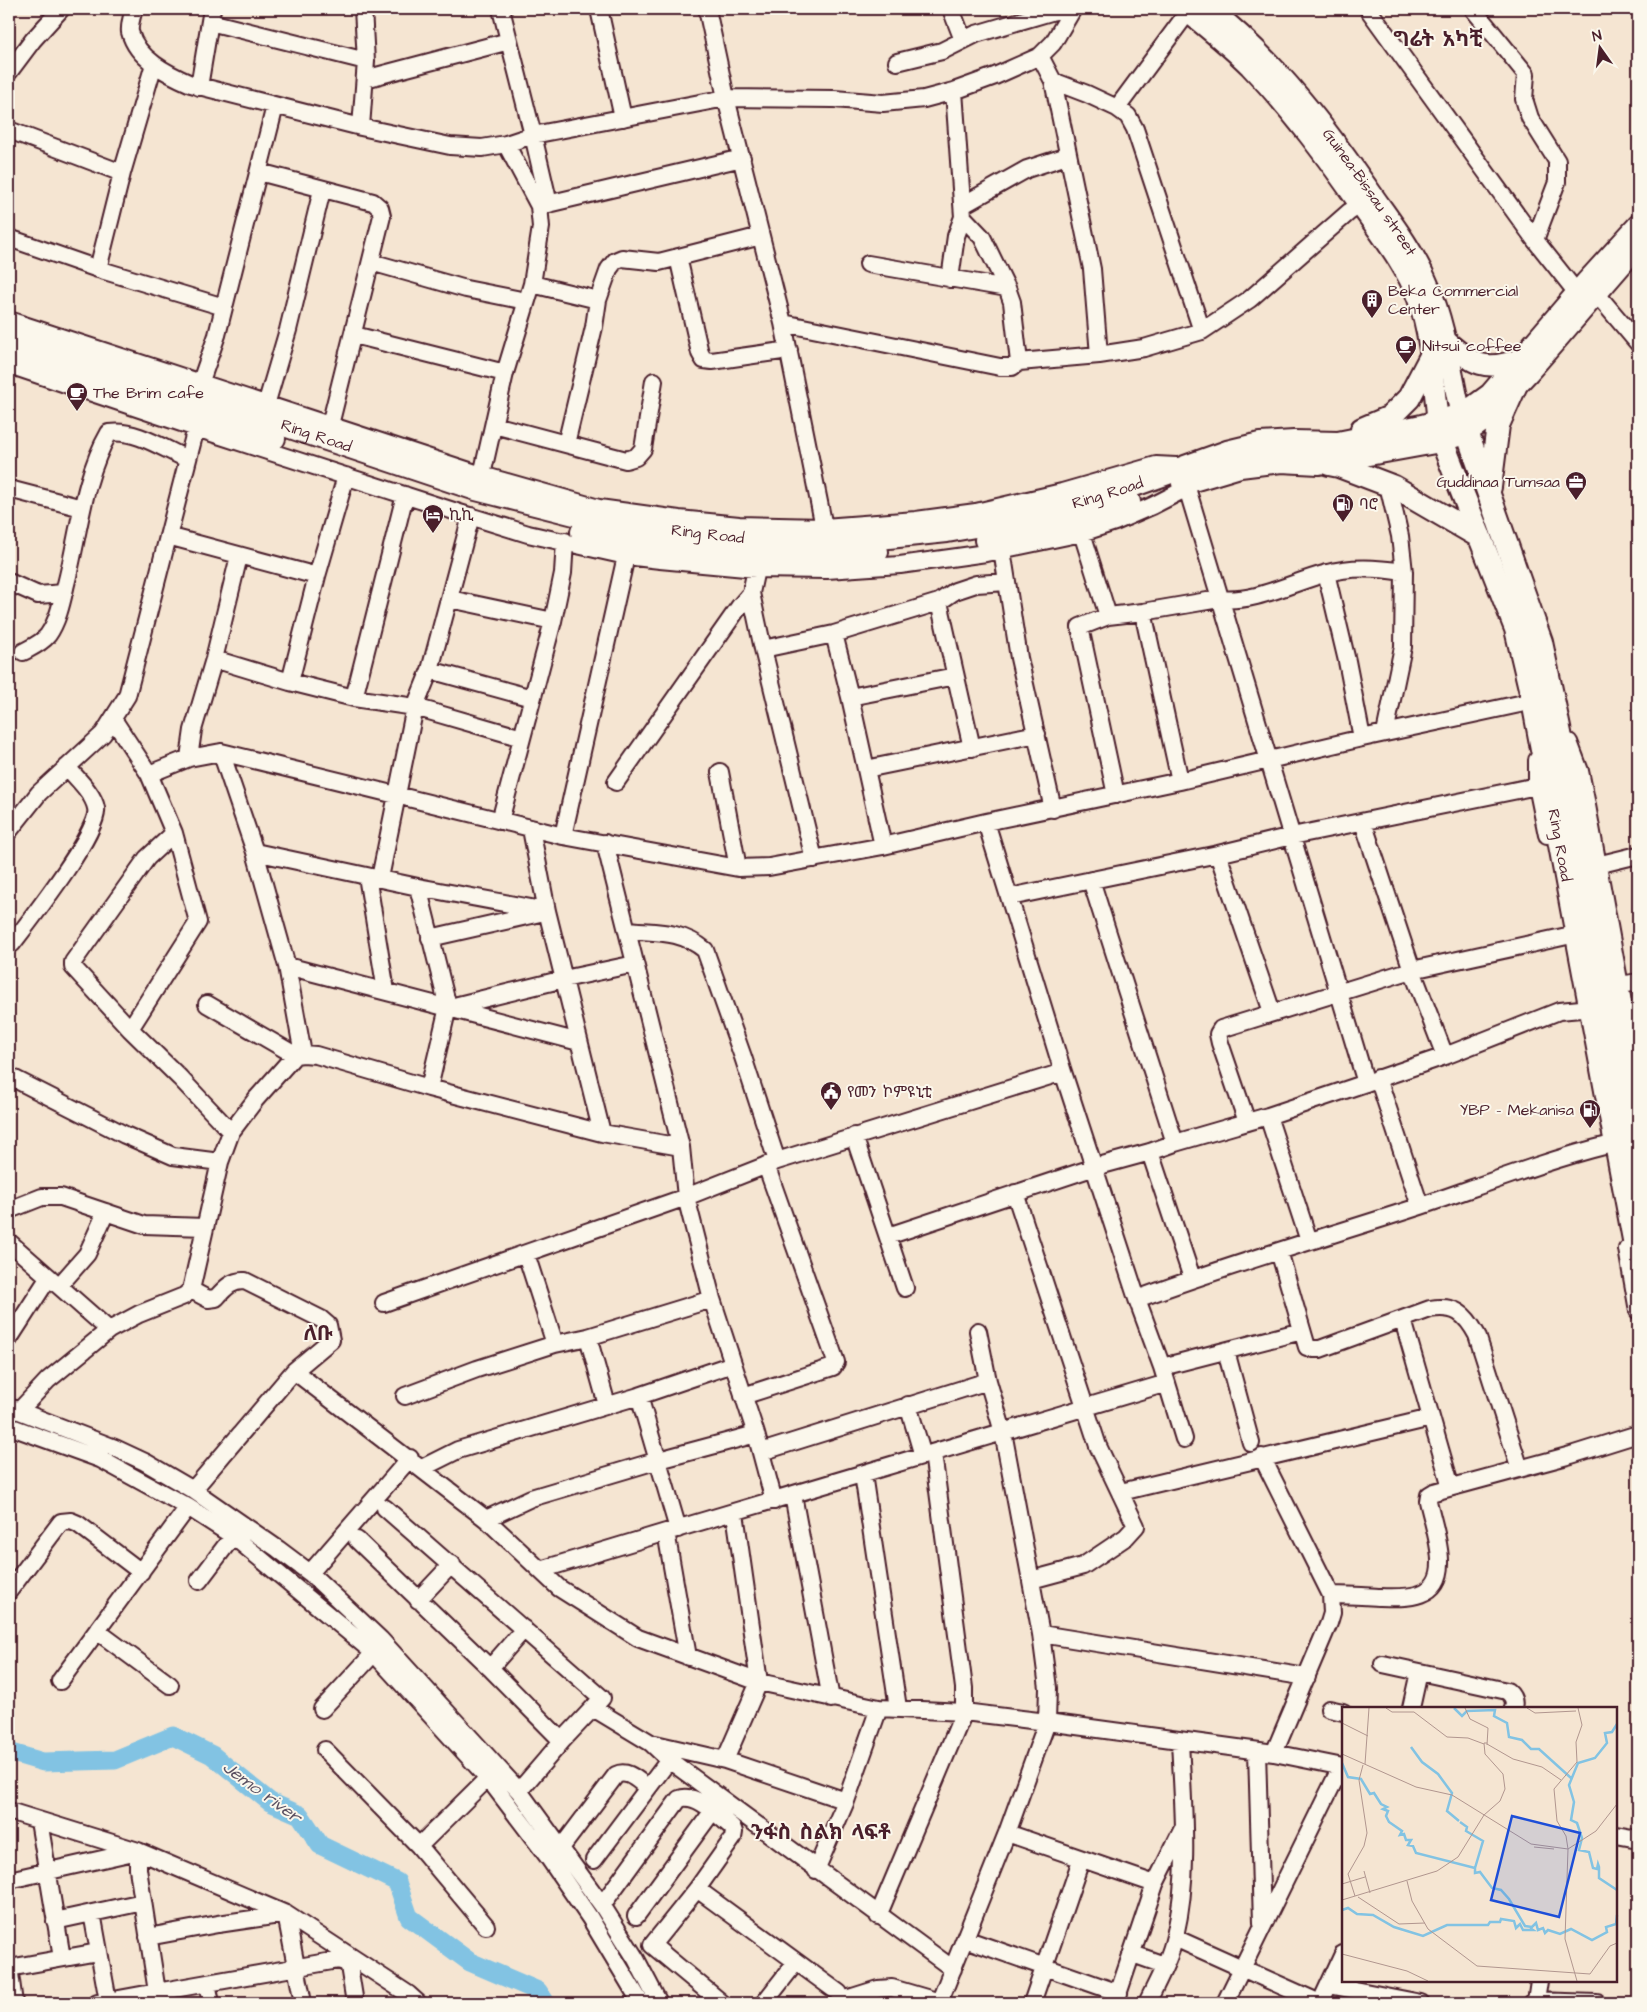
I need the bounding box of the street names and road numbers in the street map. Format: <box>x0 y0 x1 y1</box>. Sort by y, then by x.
street label: Guinea-Bissau street <box>1317 124 1422 260</box>
street label: Ring Road <box>278 414 355 458</box>
street label: Ring Road <box>1069 472 1146 515</box>
street label: Ring Road <box>670 519 745 549</box>
street label: Ring Road <box>1542 807 1578 883</box>

